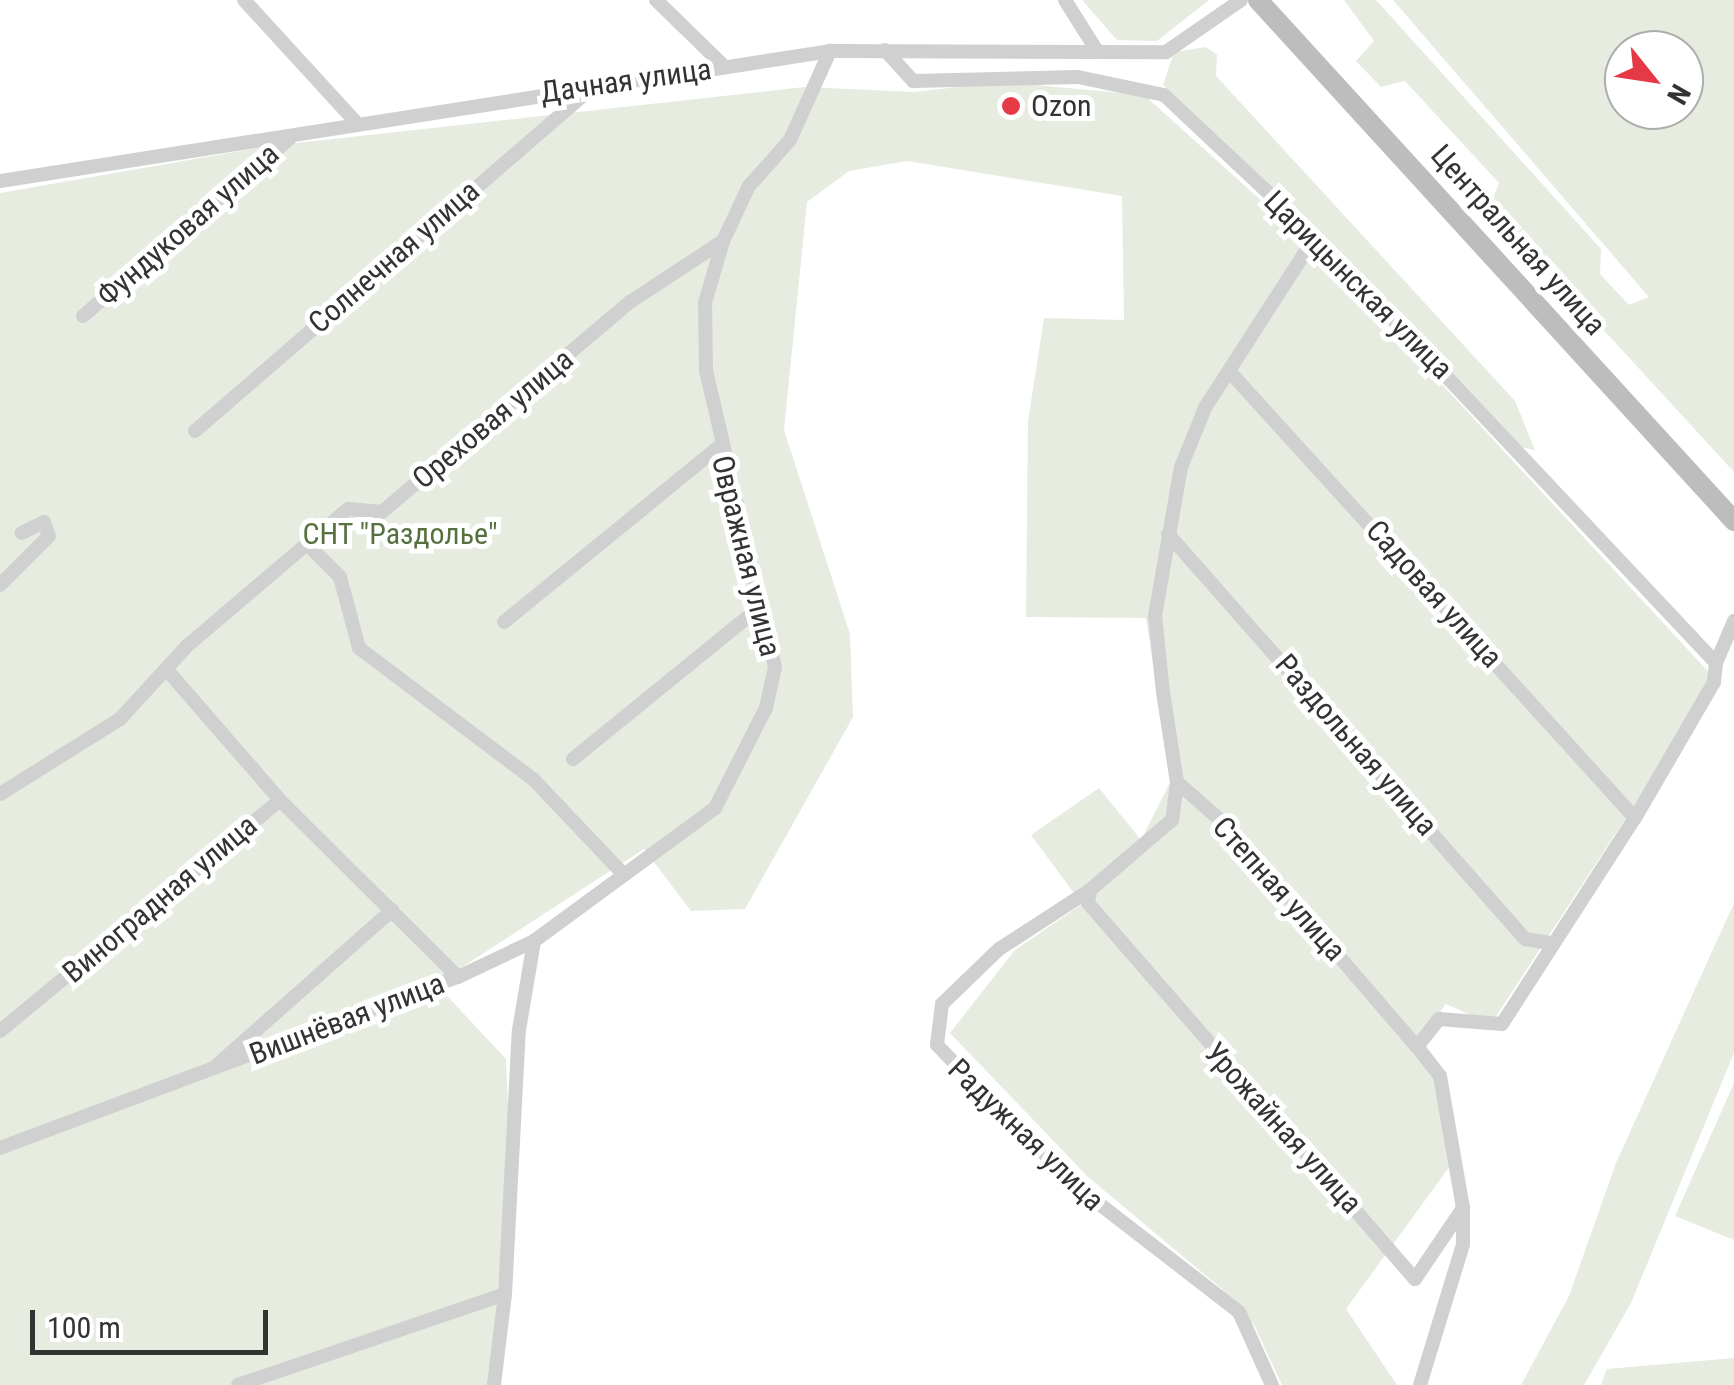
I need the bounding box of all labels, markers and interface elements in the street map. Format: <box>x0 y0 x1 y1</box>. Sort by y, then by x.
north arrow <box>1604 30 1704 130</box>
street label: Дачная улица <box>538 51 714 111</box>
text: N <box>1660 79 1697 110</box>
place label: Ozon <box>1031 88 1092 124</box>
marker: Ozon <box>1000 95 1022 117</box>
street label: Фундуковая улица <box>90 136 286 314</box>
street label: Центральная улица <box>1423 137 1613 343</box>
street label: Солнечная улица <box>301 173 487 341</box>
street label: Царицынская улица <box>1256 183 1460 387</box>
street label: Ореховая улица <box>406 341 580 497</box>
street label: Овражная улица <box>704 452 788 660</box>
street label: Садовая улица <box>1358 513 1510 675</box>
park label: СНТ "Раздолье" <box>302 516 498 552</box>
street label: Раздольная улица <box>1267 647 1445 843</box>
street label: Виноградная улица <box>56 807 264 991</box>
street label: Степная улица <box>1205 810 1353 968</box>
street label: Вишнёвая улица <box>245 965 449 1073</box>
street label: Урожайная улица <box>1197 1035 1369 1221</box>
street label: Радужная улица <box>941 1052 1111 1218</box>
scale bar <box>35 1290 272 1352</box>
text: 100 m <box>47 1310 121 1345</box>

